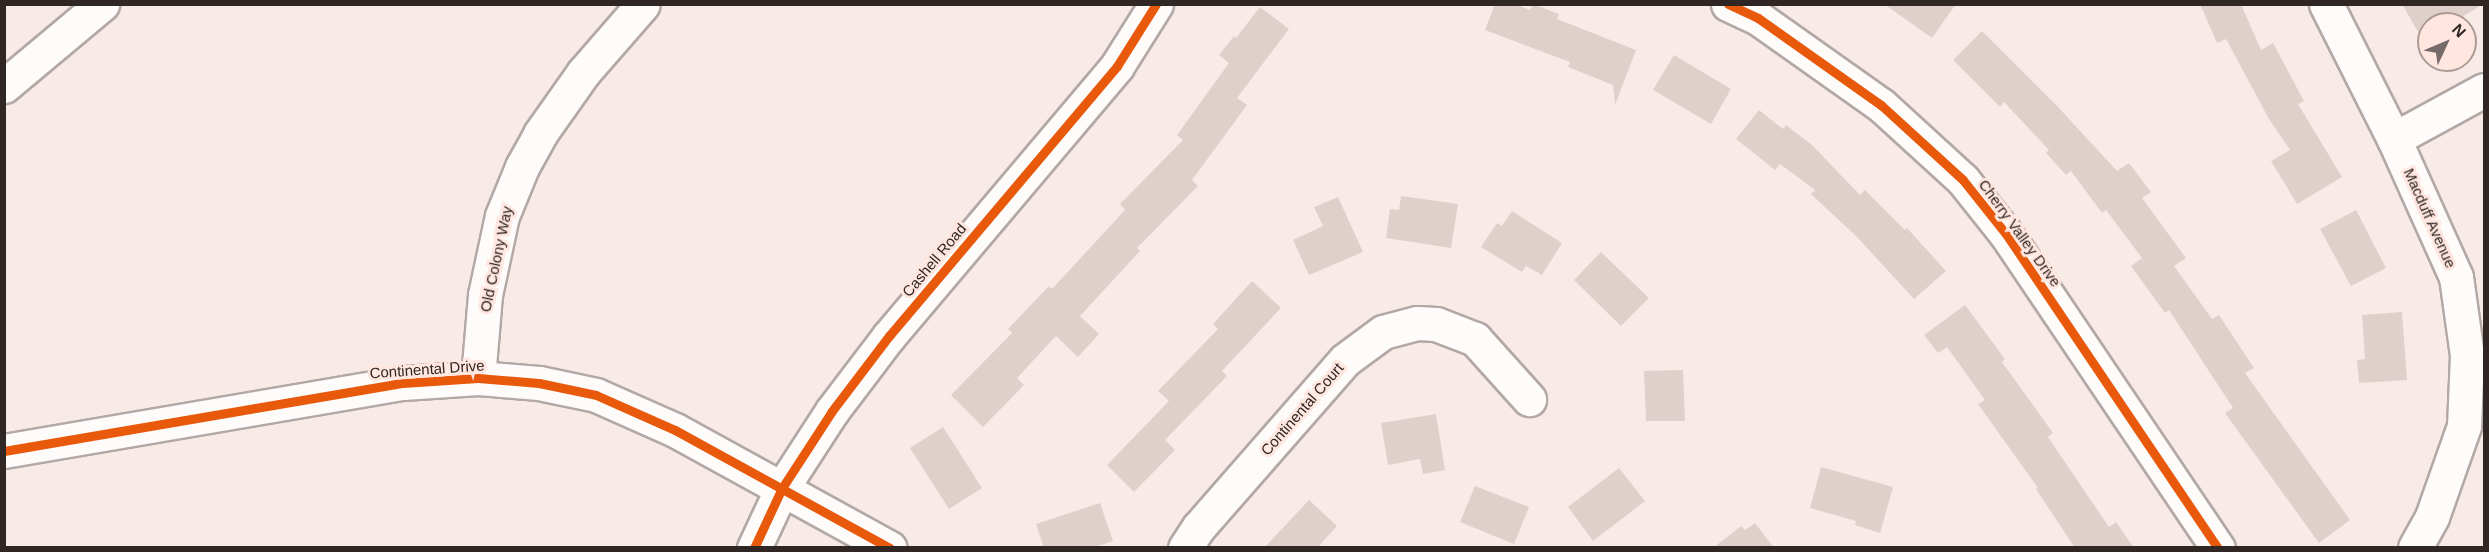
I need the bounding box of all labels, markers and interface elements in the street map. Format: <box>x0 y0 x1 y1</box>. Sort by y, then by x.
north arrow <box>2417 12 2477 72</box>
text: N <box>2449 20 2469 41</box>
street label: Macduff Avenue <box>2400 165 2460 271</box>
street label: Cherry Valley Drive <box>1975 176 2065 290</box>
street label: Old Colony Way <box>476 204 516 314</box>
street label: Cashell Road <box>898 220 970 300</box>
street label: Continental Drive <box>369 356 485 382</box>
street label: Continental Court <box>1257 359 1347 459</box>

